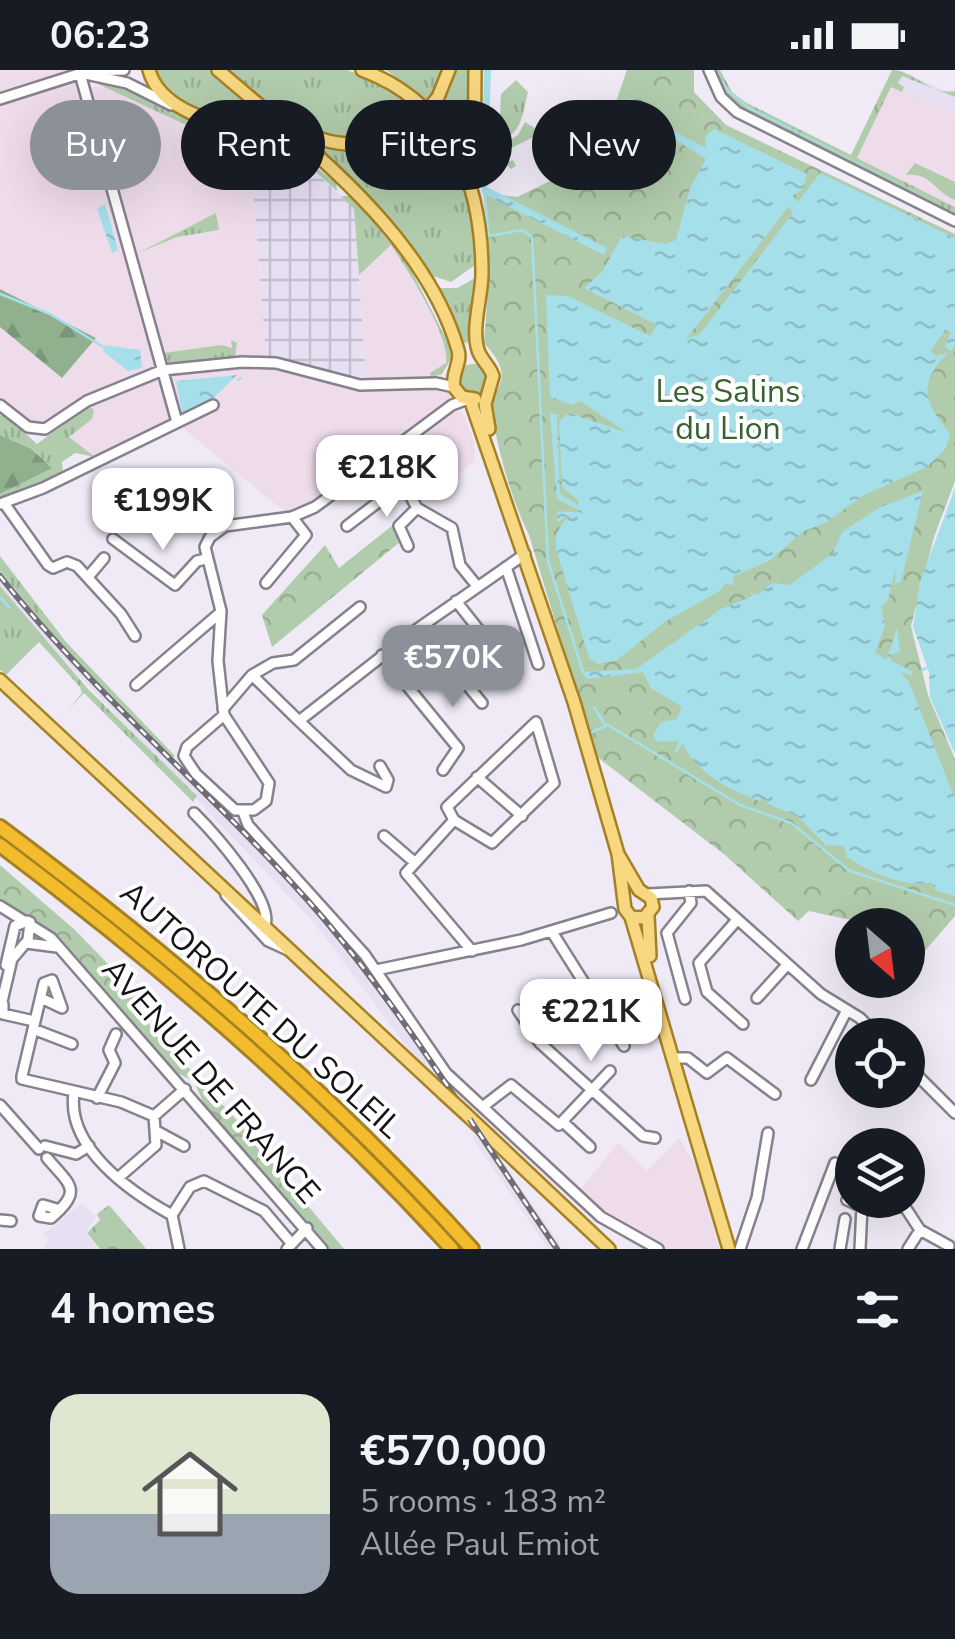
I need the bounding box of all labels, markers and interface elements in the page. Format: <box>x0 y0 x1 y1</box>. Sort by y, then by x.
text: 06:23 <box>50 10 151 61</box>
chip: Buy <box>30 100 161 190</box>
chip: Rent <box>181 100 325 190</box>
chip: Filters <box>345 100 512 190</box>
chip: New <box>532 100 676 190</box>
park label: Les Salins du Lion <box>656 370 800 450</box>
pin: €218K <box>317 435 457 520</box>
text: €218K <box>338 446 436 489</box>
pin: €199K <box>93 468 233 553</box>
text: €199K <box>114 479 212 522</box>
pin: €570K <box>383 625 523 710</box>
text: €570K <box>404 636 502 679</box>
street label: AUTOROUTE DU SOLEIL <box>111 872 411 1148</box>
north arrow <box>835 908 925 998</box>
map controls <box>835 908 925 1218</box>
street label: AVENUE DE FRANCE <box>92 949 330 1213</box>
pin: €221K <box>521 979 661 1064</box>
text: €221K <box>542 990 640 1033</box>
button: locate <box>835 1018 925 1108</box>
button: layers <box>835 1128 925 1218</box>
text: 4 homes <box>50 1281 215 1338</box>
icon: filters <box>850 1282 905 1337</box>
text: €570,000 <box>360 1423 547 1480</box>
icon: home <box>130 1434 250 1554</box>
text: 5 rooms · 183 m² <box>360 1480 606 1523</box>
text: Allée Paul Emiot <box>360 1523 599 1566</box>

